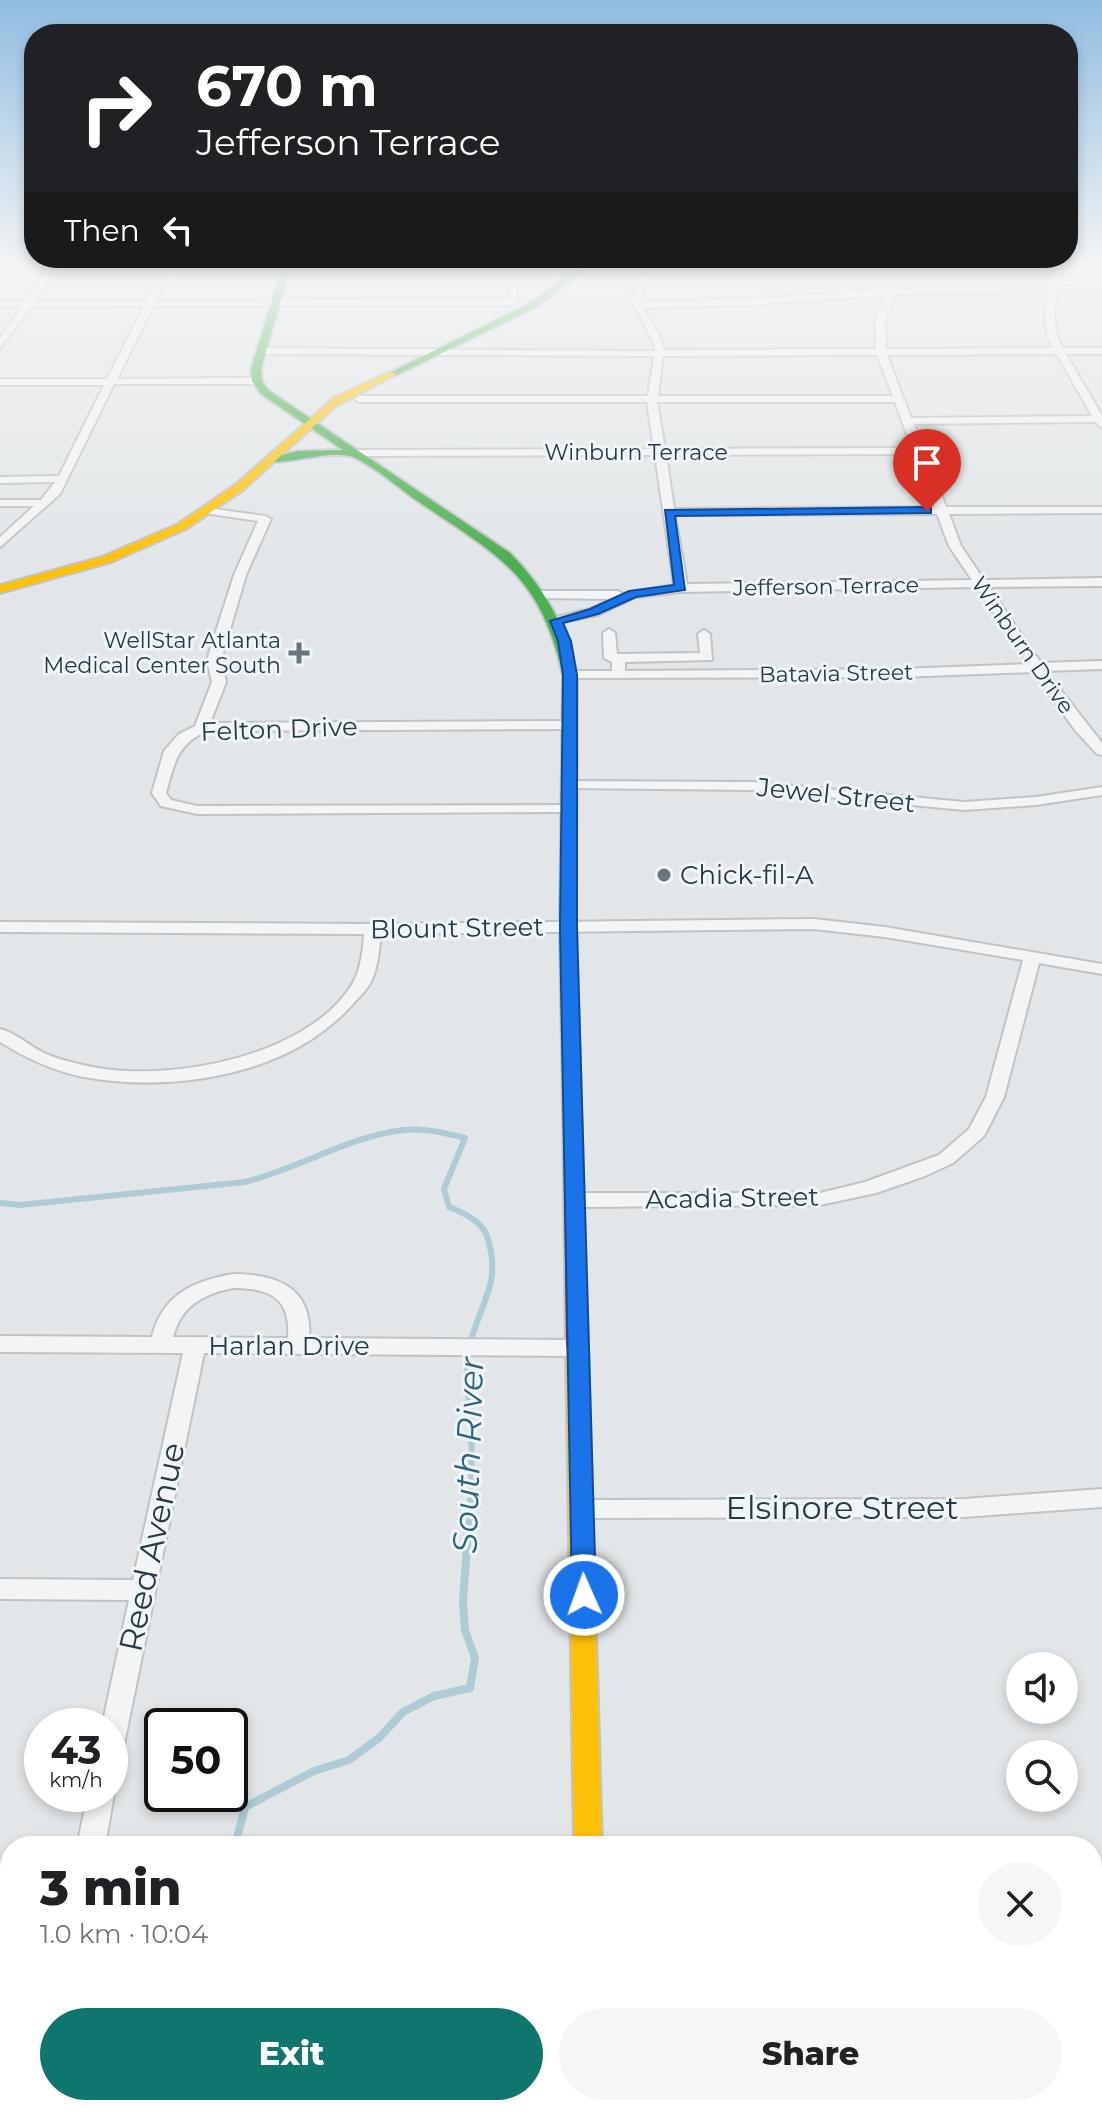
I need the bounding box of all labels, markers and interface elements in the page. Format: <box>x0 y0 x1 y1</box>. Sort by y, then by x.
text: 670 m <box>196 52 378 120</box>
icon: right <box>64 56 168 160</box>
text: Jefferson Terrace <box>196 120 500 164</box>
icon: left <box>156 208 200 252</box>
text: Then <box>64 212 140 249</box>
pin <box>893 429 961 511</box>
street label: Winburn Terrace <box>544 439 728 466</box>
icon: arrive <box>905 441 949 485</box>
street label: Jefferson Terrace <box>732 571 919 602</box>
street label: Winburn Drive <box>965 571 1080 719</box>
place label: WellStar Atlanta Medical Center South <box>43 627 281 679</box>
marker: WellStar Atlanta Medical Center South <box>288 642 310 664</box>
street label: Batavia Street <box>759 659 913 688</box>
street label: Felton Drive <box>200 710 358 748</box>
street label: Jewel Street <box>754 771 917 819</box>
place label: Chick-fil-A <box>680 859 814 891</box>
marker: Chick-fil-A <box>655 866 673 884</box>
street label: Blount Street <box>370 910 544 946</box>
street label: Acadia Street <box>645 1180 819 1216</box>
street label: Harlan Drive <box>208 1330 370 1362</box>
water label: South River <box>444 1355 492 1554</box>
street label: Reed Avenue <box>110 1439 193 1655</box>
street label: Elsinore Street <box>726 1488 958 1527</box>
position arrow <box>542 1553 626 1637</box>
map controls <box>1006 1652 1078 1812</box>
button: sound <box>1006 1652 1078 1724</box>
speed limit sign: 50 <box>144 1708 248 1812</box>
text: 43 <box>51 1725 101 1774</box>
button: search <box>1006 1740 1078 1812</box>
text: km/h <box>49 1768 103 1792</box>
text: 3 min <box>40 1859 182 1917</box>
button: close <box>978 1862 1062 1946</box>
text: 1.0 km · 10:04 <box>40 1918 208 1950</box>
button: Exit <box>40 2008 543 2100</box>
button: Share <box>559 2008 1062 2100</box>

